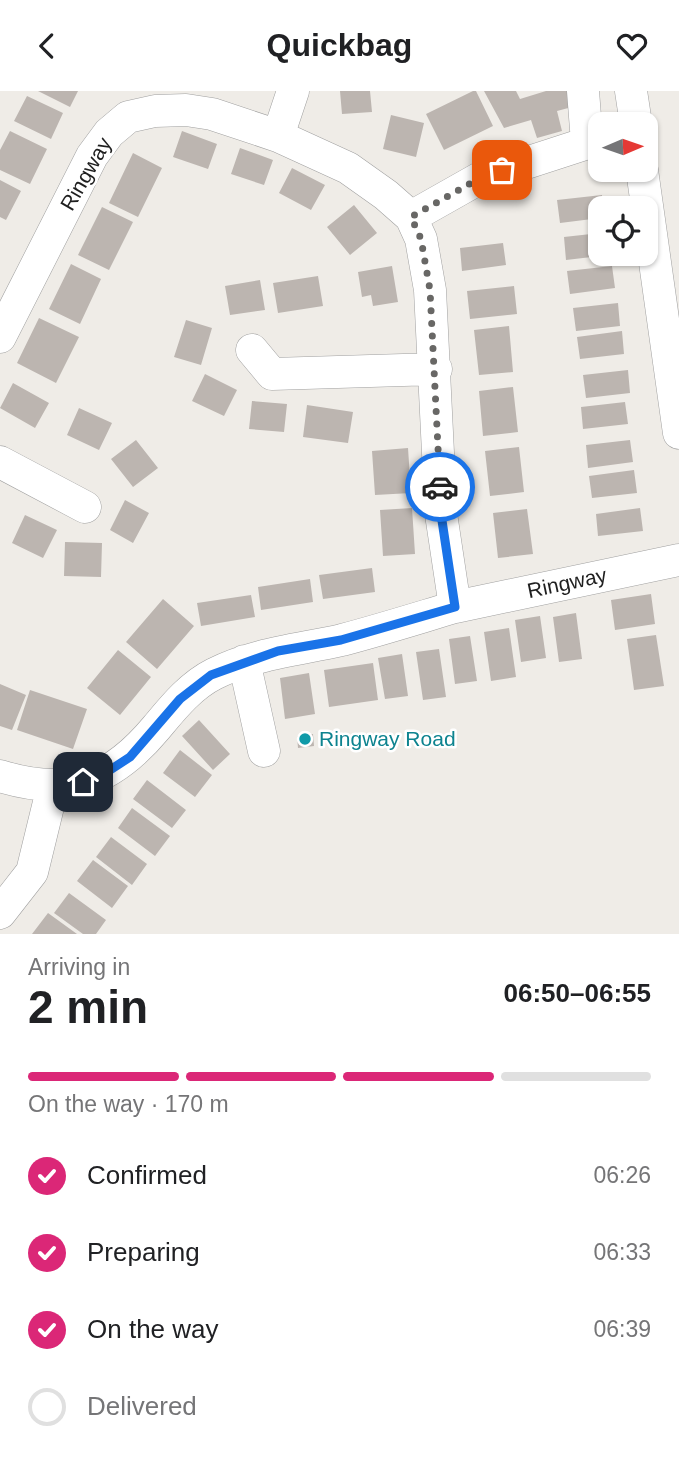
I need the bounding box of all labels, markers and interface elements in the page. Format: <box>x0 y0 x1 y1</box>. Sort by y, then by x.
icon: back <box>28 27 66 65</box>
text: Quickbag <box>267 27 412 63</box>
icon: heart <box>613 27 651 65</box>
north arrow <box>588 112 658 182</box>
map controls <box>588 112 658 266</box>
street label: Ringway <box>55 133 116 214</box>
pin <box>472 140 532 200</box>
icon: bag <box>483 151 521 189</box>
button: locate <box>588 196 658 266</box>
courier <box>405 452 475 522</box>
icon: car <box>421 468 459 506</box>
street label: Ringway <box>525 563 609 602</box>
place label: Ringway Road <box>319 727 456 750</box>
marker: Ringway Road <box>297 731 313 747</box>
pin <box>53 752 113 812</box>
icon: home <box>64 763 102 801</box>
text: Arriving in <box>28 954 130 980</box>
text: 06:50–06:55 <box>504 978 651 1008</box>
text: 2 min <box>28 981 148 1033</box>
text: On the way · 170 m <box>28 1091 229 1117</box>
icon: check <box>28 1157 66 1195</box>
text: Confirmed <box>87 1160 207 1190</box>
text: 06:26 <box>593 1162 651 1188</box>
icon: check <box>28 1234 66 1272</box>
text: Preparing <box>87 1237 200 1267</box>
text: 06:33 <box>593 1239 651 1265</box>
icon: check <box>28 1311 66 1349</box>
text: On the way <box>87 1314 219 1344</box>
text: 06:39 <box>593 1316 651 1342</box>
text: Delivered <box>87 1391 197 1421</box>

